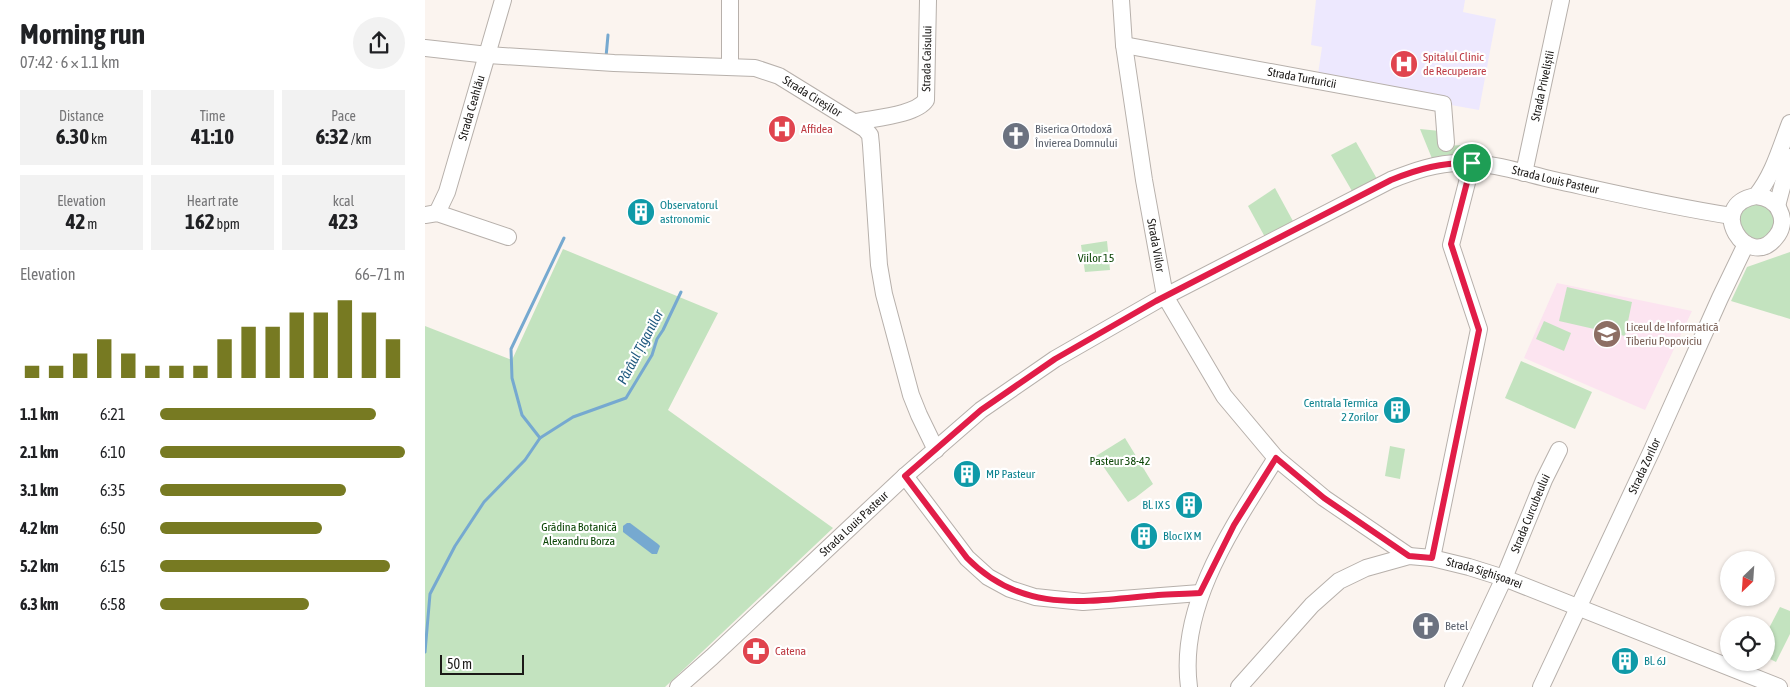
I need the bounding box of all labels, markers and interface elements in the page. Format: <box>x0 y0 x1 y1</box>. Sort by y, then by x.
button: share <box>353 17 405 69</box>
text: Morning run <box>20 18 145 50</box>
street label: Strada Caisului <box>919 26 934 92</box>
hospital icon: Spitalul Clinic de Recuperare <box>1389 49 1419 79</box>
street label: Strada Priveliștii <box>1528 49 1557 123</box>
place label: Spitalul Clinic de Recuperare <box>1423 50 1486 78</box>
text: 07:42 · 6 × 1.1 km <box>20 53 120 71</box>
street label: Strada Turturicii <box>1266 65 1338 91</box>
street label: Strada Ceahlău <box>455 73 488 142</box>
street label: Strada Cireșilor <box>780 73 845 120</box>
text: Distance <box>59 108 104 124</box>
text: Time <box>200 108 225 124</box>
text: Pace <box>331 108 356 124</box>
hospital icon: Affidea <box>767 114 797 144</box>
church icon: Biserica Ortodoxă Învierea Domnului <box>1001 121 1031 151</box>
place label: Affidea <box>801 122 833 136</box>
place label: Biserica Ortodoxă Învierea Domnului <box>1035 122 1118 150</box>
text: 6.30 <box>56 124 89 148</box>
text: 41:10 <box>191 124 234 148</box>
text: 6:32 <box>315 124 349 148</box>
text: km <box>89 131 107 147</box>
text: /km <box>349 131 372 147</box>
pin <box>1451 142 1493 184</box>
icon: arrive <box>1458 149 1486 177</box>
street label: Strada Louis Pasteur <box>1511 163 1601 197</box>
text: Elevation <box>57 193 106 209</box>
text: Heart rate <box>187 193 238 209</box>
text: kcal <box>333 193 354 209</box>
building icon: Observatorul astronomic <box>626 197 656 227</box>
place label: Observatorul astronomic <box>660 198 719 226</box>
text: 42 <box>66 209 85 233</box>
text: 162 <box>185 209 215 233</box>
text: 423 <box>329 209 358 233</box>
text: m <box>85 216 97 232</box>
text: bpm <box>215 216 240 232</box>
street label: Strada Viilor <box>1144 218 1168 274</box>
park label: Viilor 15 <box>1078 251 1114 265</box>
text: Elevation <box>20 265 75 283</box>
text: 66–71 m <box>355 265 405 283</box>
water label: Pârâul Țiganilor <box>614 306 667 387</box>
school or university icon: Liceul de Informatică Tiberiu Popoviciu <box>1592 319 1622 349</box>
place label: Liceul de Informatică Tiberiu Popoviciu <box>1626 320 1719 348</box>
building icon: Centrala Termica 2 Zorilor <box>1382 395 1412 425</box>
place label: Centrala Termica 2 Zorilor <box>1304 396 1378 424</box>
text: 1.1 km <box>20 405 59 423</box>
text: 6:21 <box>100 405 125 423</box>
street label: Strada Zorilor <box>1625 436 1664 496</box>
text: 2.1 km <box>20 443 59 461</box>
text: 6:10 <box>100 443 125 461</box>
park label: Pasteur 38-42 <box>1090 454 1150 468</box>
building icon: MP Pasteur <box>952 459 982 489</box>
place label: MP Pasteur <box>986 467 1036 481</box>
street label: Strada Curcubeului <box>1508 472 1553 555</box>
text: 3.1 km <box>20 481 59 499</box>
text: 6:35 <box>100 481 125 499</box>
street label: Strada Louis Pasteur <box>817 488 891 559</box>
building icon: Bl. IX S <box>1174 490 1204 520</box>
place label: Bl. IX S <box>1142 498 1170 512</box>
text: 4.2 km <box>20 519 59 537</box>
text: 6:50 <box>100 519 125 537</box>
park label: Grădina Botanică Alexandru Borza <box>541 520 617 548</box>
building icon: Bloc IX M <box>1129 521 1159 551</box>
place label: Bloc IX M <box>1163 529 1202 543</box>
north arrow <box>1720 551 1775 606</box>
map controls <box>1720 551 1775 671</box>
street label: Strada Sighișoarei <box>1445 555 1524 592</box>
text: 5.2 km <box>20 557 59 575</box>
text: 6:15 <box>100 557 125 575</box>
text: 6.3 km <box>20 595 59 613</box>
text: 6:58 <box>100 595 125 613</box>
church icon: Betel <box>1411 611 1441 641</box>
button: locate <box>1720 616 1775 671</box>
place label: Betel <box>1445 619 1469 633</box>
pharmacy icon: Catena <box>741 636 771 666</box>
place label: Catena <box>775 644 806 658</box>
building icon: Bl. 6J <box>1610 646 1640 676</box>
scale bar <box>440 652 524 675</box>
place label: Bl. 6J <box>1644 654 1666 668</box>
text: 50 m <box>447 656 472 672</box>

